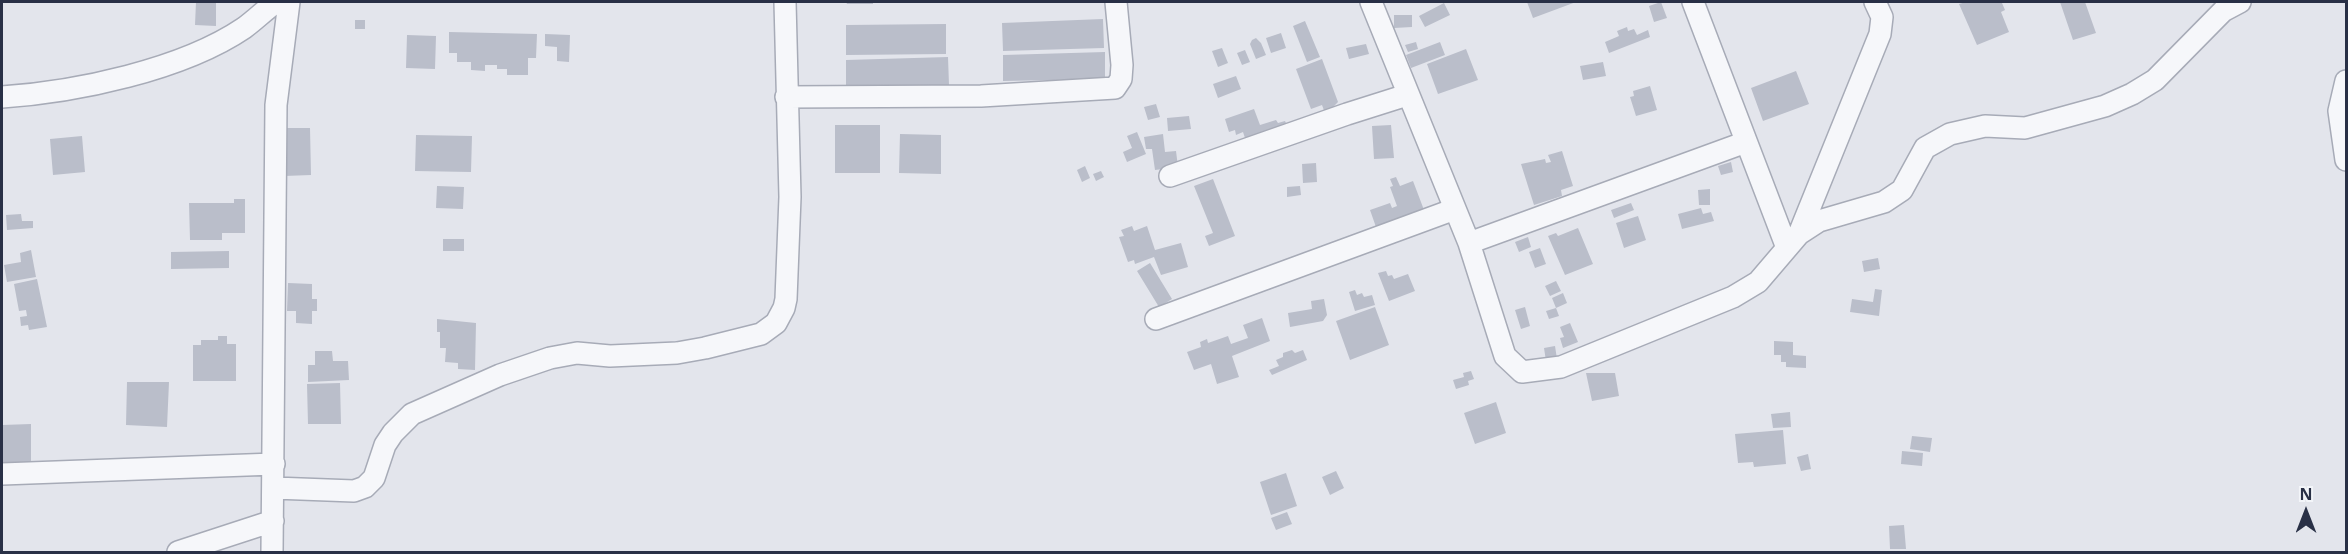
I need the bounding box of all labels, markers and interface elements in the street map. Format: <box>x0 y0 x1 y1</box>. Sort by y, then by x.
north arrow <box>2276 482 2336 542</box>
text: N <box>2299 483 2313 505</box>

